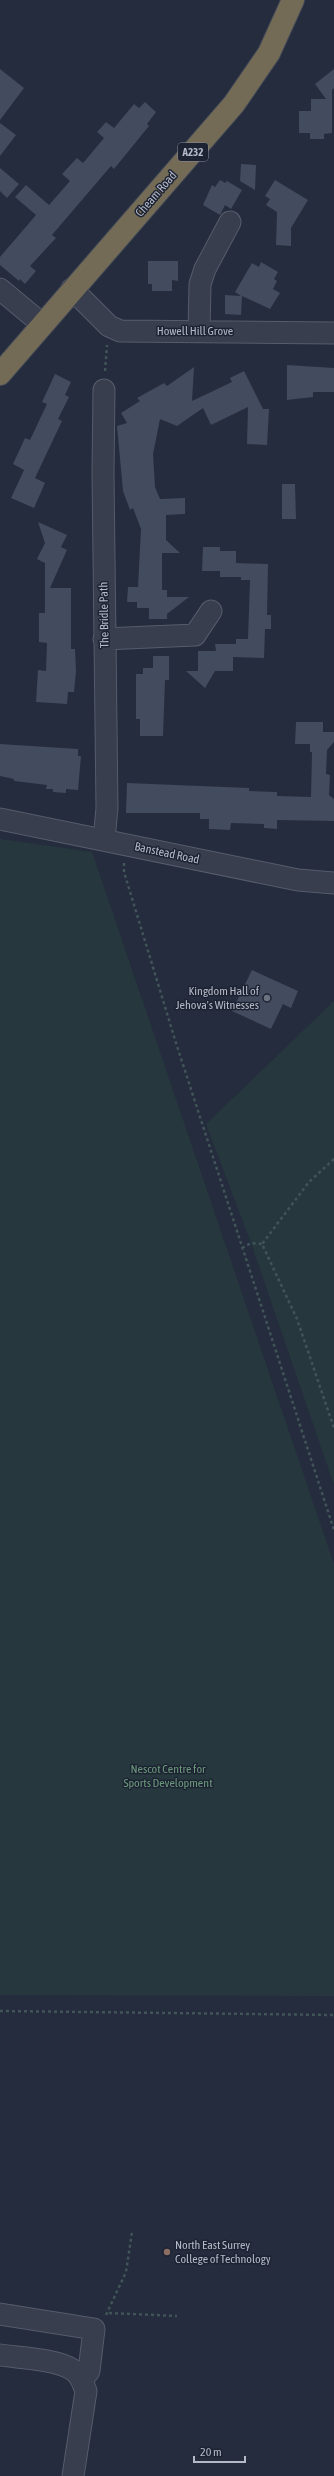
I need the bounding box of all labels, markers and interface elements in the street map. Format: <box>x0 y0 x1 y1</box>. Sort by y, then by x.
road number: A232 <box>178 143 208 161</box>
street label: Cheam Road <box>133 168 179 220</box>
street label: Howell Hill Grove <box>157 324 233 338</box>
street label: The Bridle Path <box>96 582 112 648</box>
street label: Banstead Road <box>133 839 201 867</box>
place label: Kingdom Hall of Jehova's Witnesses <box>176 984 260 1012</box>
marker: Kingdom Hall of Jehova's Witnesses <box>262 993 272 1003</box>
park label: Nescot Centre for Sports Development <box>123 1762 213 1790</box>
place label: North East Surrey College of Technology <box>175 2238 271 2266</box>
marker: North East Surrey College of Technology <box>162 2247 172 2257</box>
scale bar <box>194 2438 245 2464</box>
text: 20 m <box>200 2445 222 2459</box>

